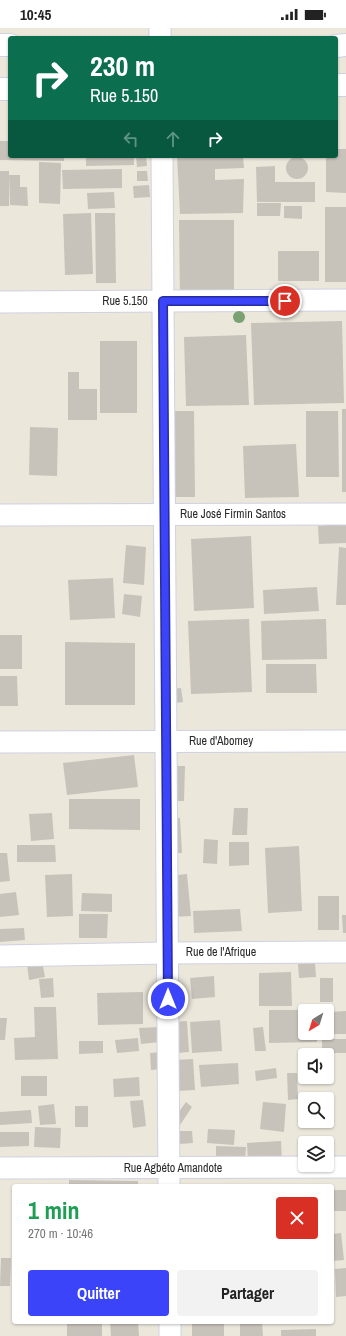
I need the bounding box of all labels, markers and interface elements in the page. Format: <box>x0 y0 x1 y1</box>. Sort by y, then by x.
text: 10:45 <box>20 4 51 25</box>
text: 230 m <box>90 47 155 85</box>
icon: right <box>24 52 76 104</box>
text: Rue 5.150 <box>90 83 158 108</box>
icon: left <box>120 128 142 150</box>
icon: ahead <box>162 128 184 150</box>
icon: right <box>204 128 226 150</box>
pin <box>268 284 302 318</box>
icon: arrive <box>274 290 296 312</box>
street label: Rue 5.150 <box>102 293 148 309</box>
street label: Rue José Firmin Santos <box>180 506 286 522</box>
street label: Rue d'Abomey <box>189 733 253 749</box>
street label: Rue de l'Afrique <box>186 944 256 960</box>
position arrow <box>147 978 189 1020</box>
north arrow <box>298 1004 334 1040</box>
map controls <box>298 1004 334 1172</box>
button: sound <box>298 1048 334 1084</box>
button: search <box>298 1092 334 1128</box>
button: layers <box>298 1136 334 1172</box>
street label: Rue Agbéto Amandote <box>124 1160 222 1176</box>
text: 1 min <box>28 1194 79 1226</box>
button: close <box>276 1197 318 1239</box>
text: 270 m · 10:46 <box>28 1225 93 1242</box>
button: Quitter <box>28 1270 169 1316</box>
button: Partager <box>177 1270 318 1316</box>

